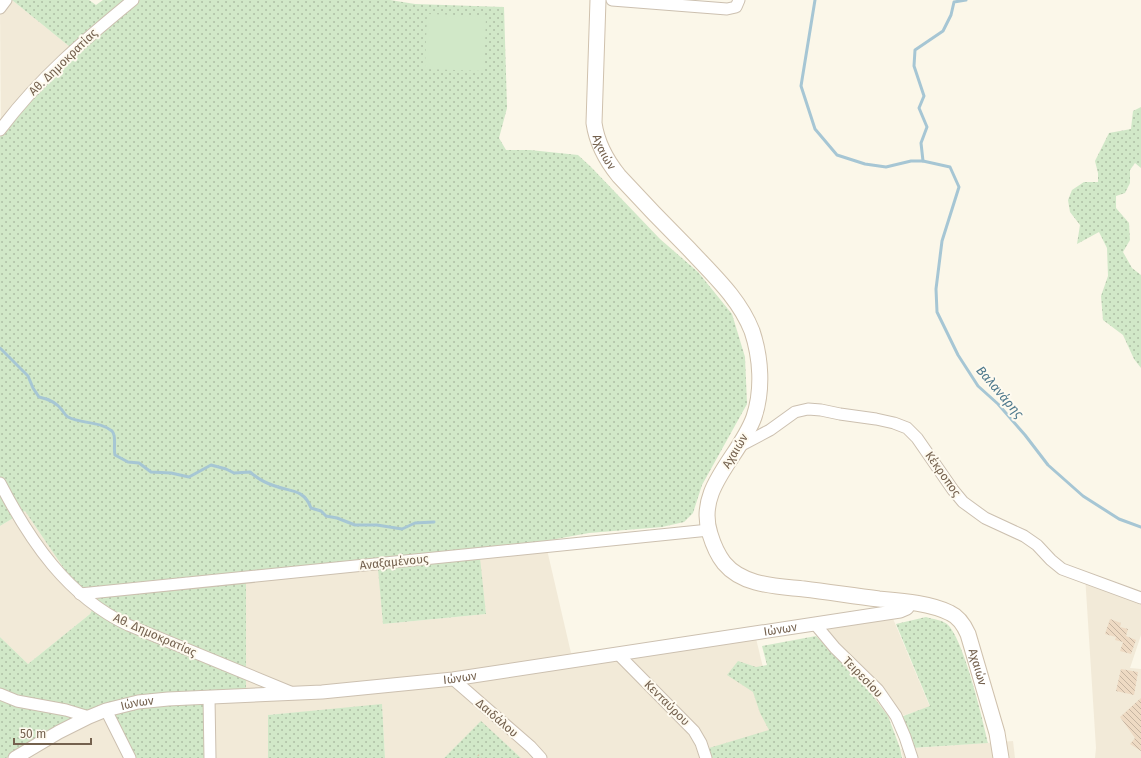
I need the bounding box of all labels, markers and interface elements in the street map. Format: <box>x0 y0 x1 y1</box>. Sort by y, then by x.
street label: Αθ. Δημοκρατίας <box>26 26 100 98</box>
street label: Αχαιών <box>590 133 619 173</box>
water label: Βαλανάρης <box>973 363 1027 422</box>
street label: Αχαιών <box>719 431 751 471</box>
street label: Κέκροπος <box>922 449 964 500</box>
street label: Αναξαμένους <box>359 551 430 573</box>
street label: Αθ. Δημοκρατίας <box>111 610 199 660</box>
street label: Ιώνων <box>763 620 798 639</box>
street label: Αχαιών <box>966 647 990 687</box>
street label: Τειρεσίου <box>840 654 886 700</box>
street label: Ιώνων <box>443 668 478 687</box>
street label: Κενταύρου <box>641 677 693 729</box>
street label: Ιώνων <box>119 693 155 713</box>
street label: Δαιδάλου <box>473 696 521 740</box>
scale bar <box>14 720 91 746</box>
text: 50 m <box>20 727 46 741</box>

